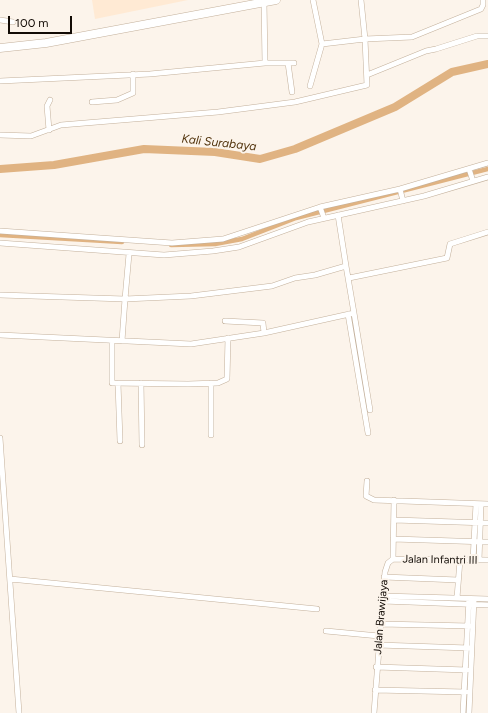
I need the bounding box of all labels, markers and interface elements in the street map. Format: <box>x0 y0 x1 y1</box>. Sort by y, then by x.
scale bar <box>10 8 74 34</box>
text: 100 m <box>15 16 49 30</box>
water label: Kali Surabaya <box>181 132 257 154</box>
street label: Jalan Infantri III <box>402 553 478 567</box>
street label: Jalan Brawijaya <box>371 579 391 655</box>

